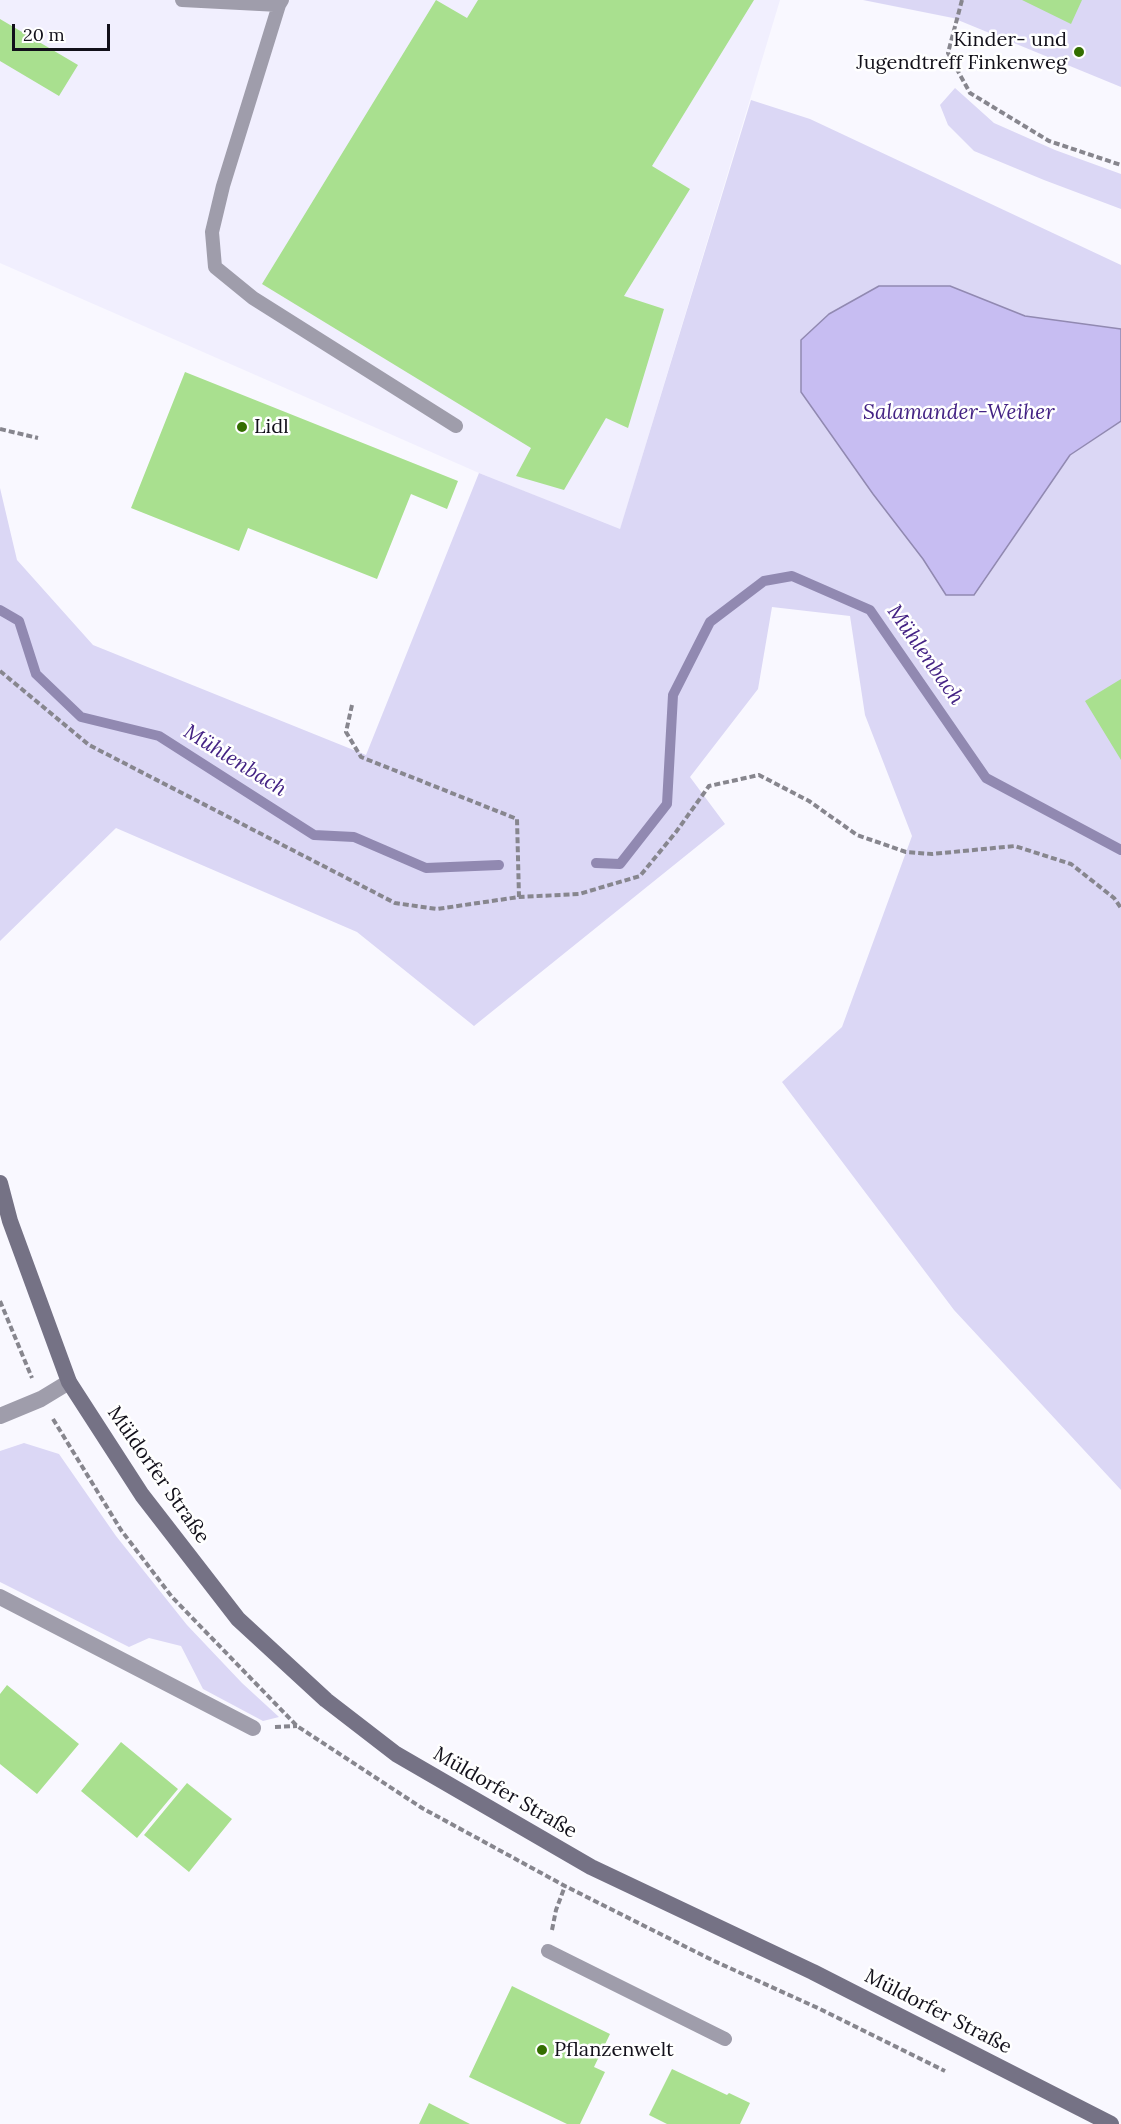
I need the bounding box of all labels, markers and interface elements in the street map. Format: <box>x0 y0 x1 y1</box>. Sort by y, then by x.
scale bar <box>15 12 112 50</box>
text: 20 m <box>23 23 65 46</box>
place label: Kinder- und Jugendtreff Finkenweg <box>856 28 1067 75</box>
marker: Kinder- und Jugendtreff Finkenweg <box>1072 45 1086 59</box>
water label: Salamander-Weiher <box>863 400 1055 426</box>
place label: Lidl <box>254 415 289 439</box>
marker: Lidl <box>235 420 249 434</box>
water label: Mühlenbach <box>881 600 969 710</box>
water label: Mühlenbach <box>179 719 291 803</box>
street label: Müldorfer Straße <box>102 1402 214 1548</box>
street label: Müldorfer Straße <box>429 1742 581 1844</box>
street label: Müldorfer Straße <box>860 1965 1016 2059</box>
place label: Pflanzenwelt <box>554 2038 674 2062</box>
marker: Pflanzenwelt <box>535 2043 549 2057</box>

